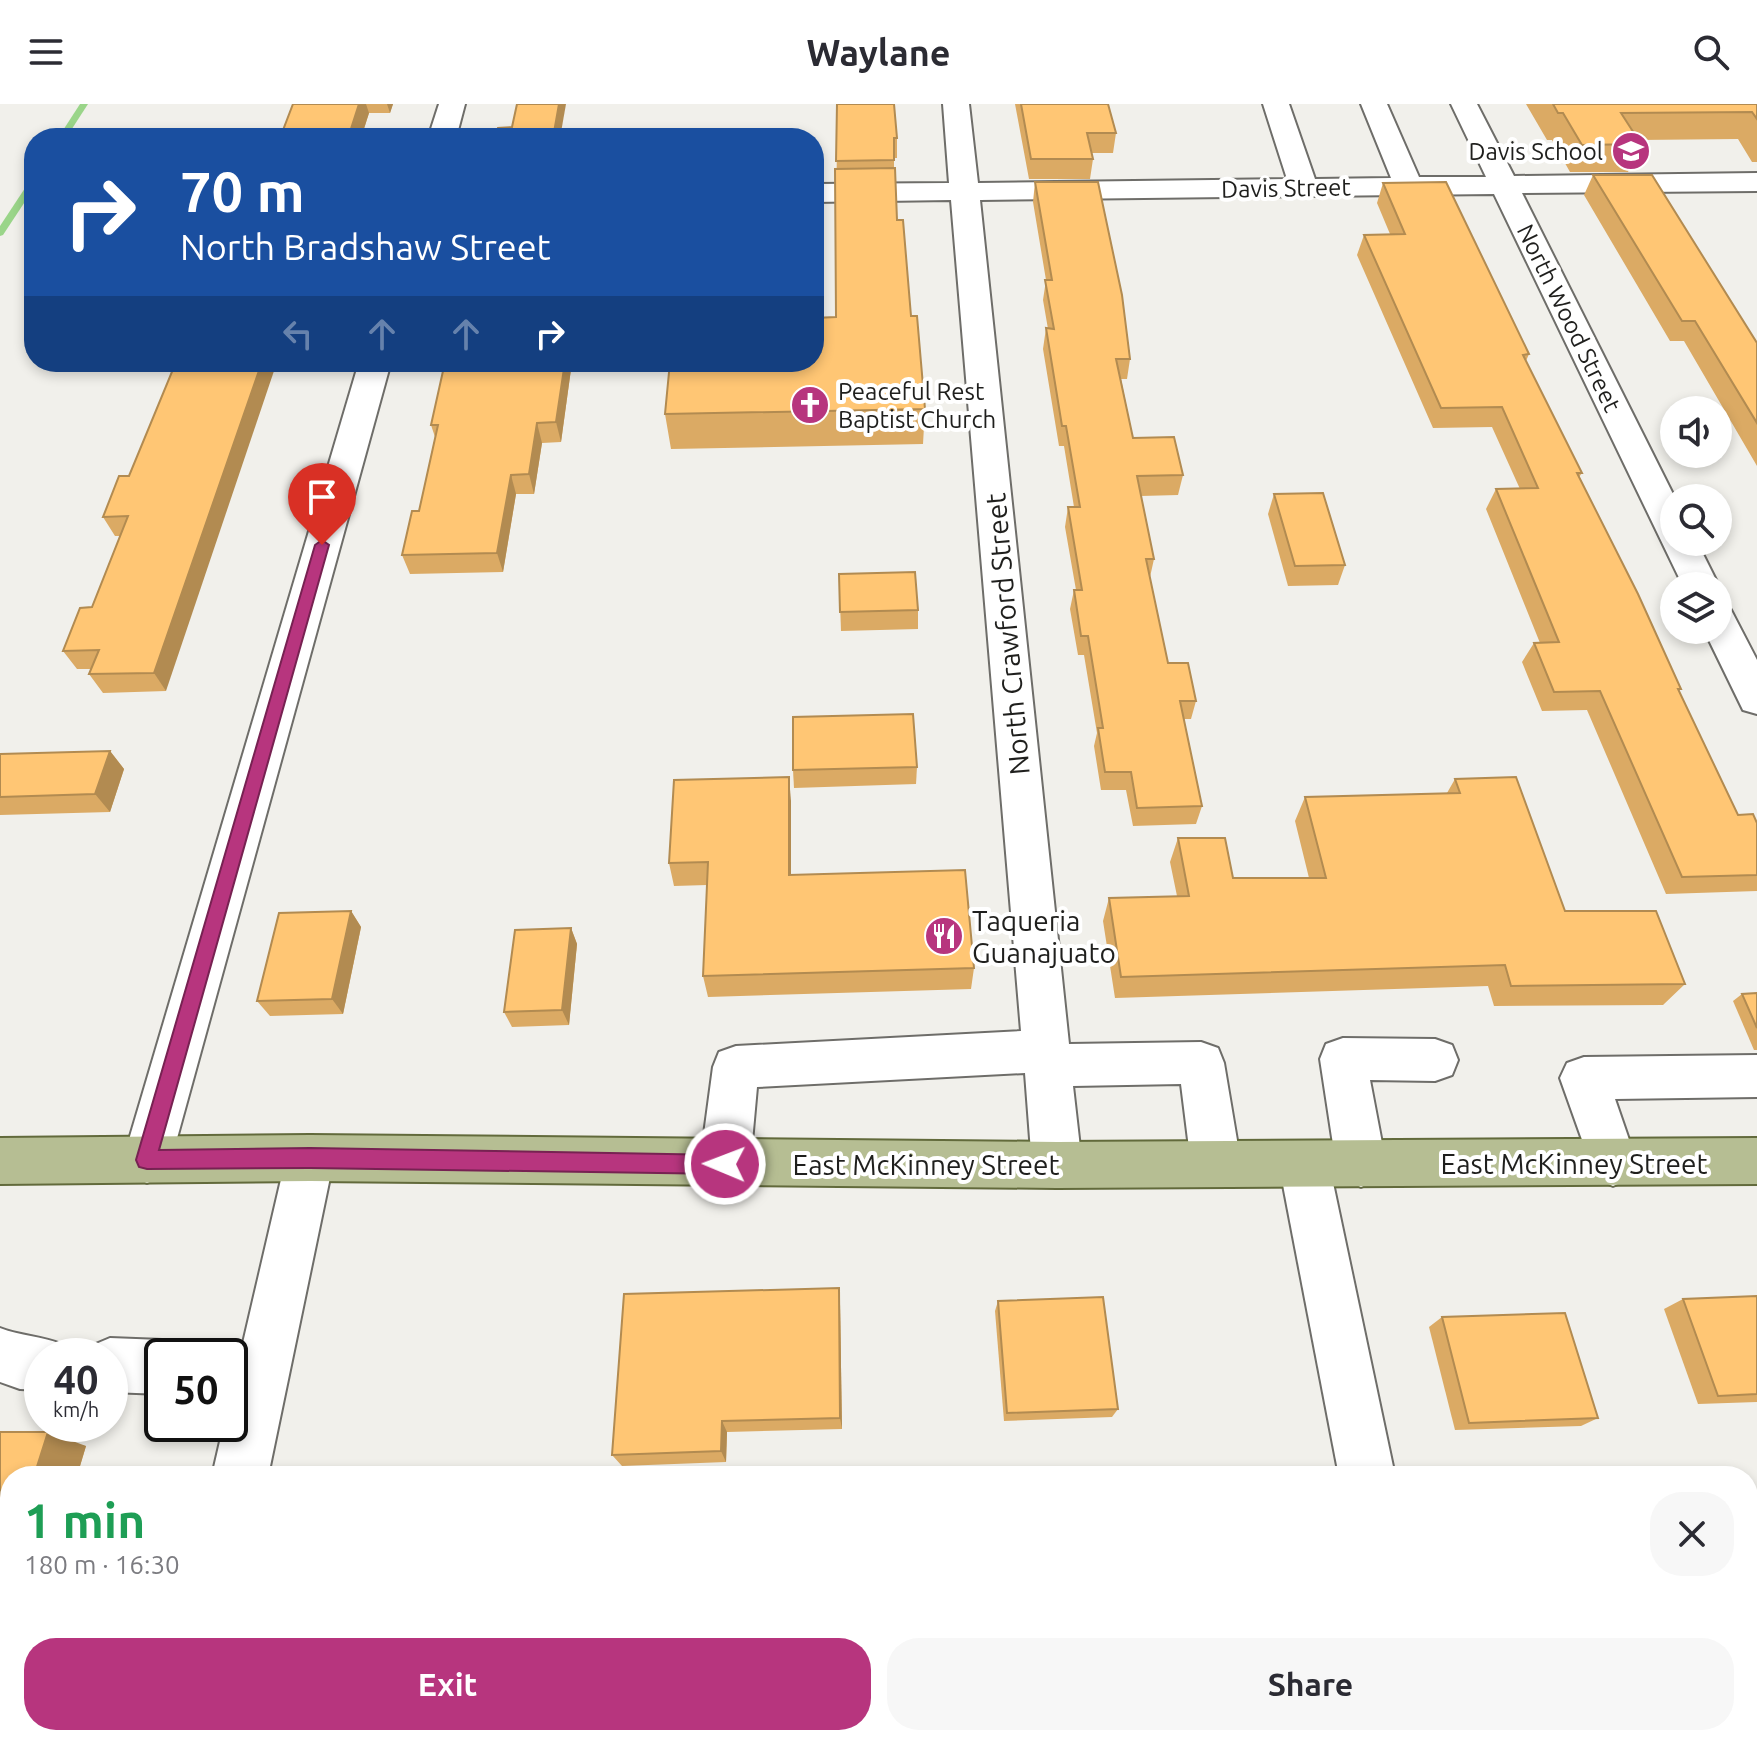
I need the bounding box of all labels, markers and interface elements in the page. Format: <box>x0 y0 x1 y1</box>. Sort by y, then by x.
icon: menu <box>24 30 68 74</box>
icon: search <box>1689 30 1733 74</box>
text: Waylane <box>807 32 950 73</box>
school or university icon: Davis School <box>1610 130 1652 172</box>
place label: Davis School <box>1468 138 1603 165</box>
icon: right <box>48 160 152 264</box>
text: 70 m <box>180 160 305 223</box>
street label: Davis Street <box>1221 173 1352 203</box>
street label: North Wood Street <box>1512 220 1626 417</box>
text: North Bradshaw Street <box>180 226 551 267</box>
icon: left <box>276 312 320 356</box>
icon: ahead <box>360 312 404 356</box>
icon: ahead <box>444 312 488 356</box>
icon: right <box>528 312 572 356</box>
place label: Peaceful Rest Baptist Church <box>838 378 996 433</box>
church icon: Peaceful Rest Baptist Church <box>789 384 831 426</box>
map controls <box>1660 396 1732 644</box>
button: sound <box>1660 396 1732 468</box>
pin <box>288 463 356 545</box>
icon: arrive <box>300 475 344 519</box>
button: search <box>1660 484 1732 556</box>
street label: North Crawford Street <box>979 492 1035 776</box>
button: layers <box>1660 572 1732 644</box>
place label: Taqueria Guanajuato <box>972 905 1116 968</box>
restaurant icon: Taqueria Guanajuato <box>923 915 965 957</box>
position arrow <box>683 1122 767 1206</box>
street label: East McKinney Street <box>1441 1148 1707 1179</box>
street label: East McKinney Street <box>793 1149 1059 1180</box>
speed limit sign: 50 <box>144 1338 248 1442</box>
text: 40 <box>53 1357 99 1402</box>
text: km/h <box>53 1398 99 1421</box>
button: close <box>1650 1492 1734 1576</box>
text: 1 min <box>24 1493 145 1547</box>
text: 180 m · 16:30 <box>24 1550 180 1579</box>
button: Exit <box>24 1638 871 1730</box>
button: Share <box>887 1638 1734 1730</box>

